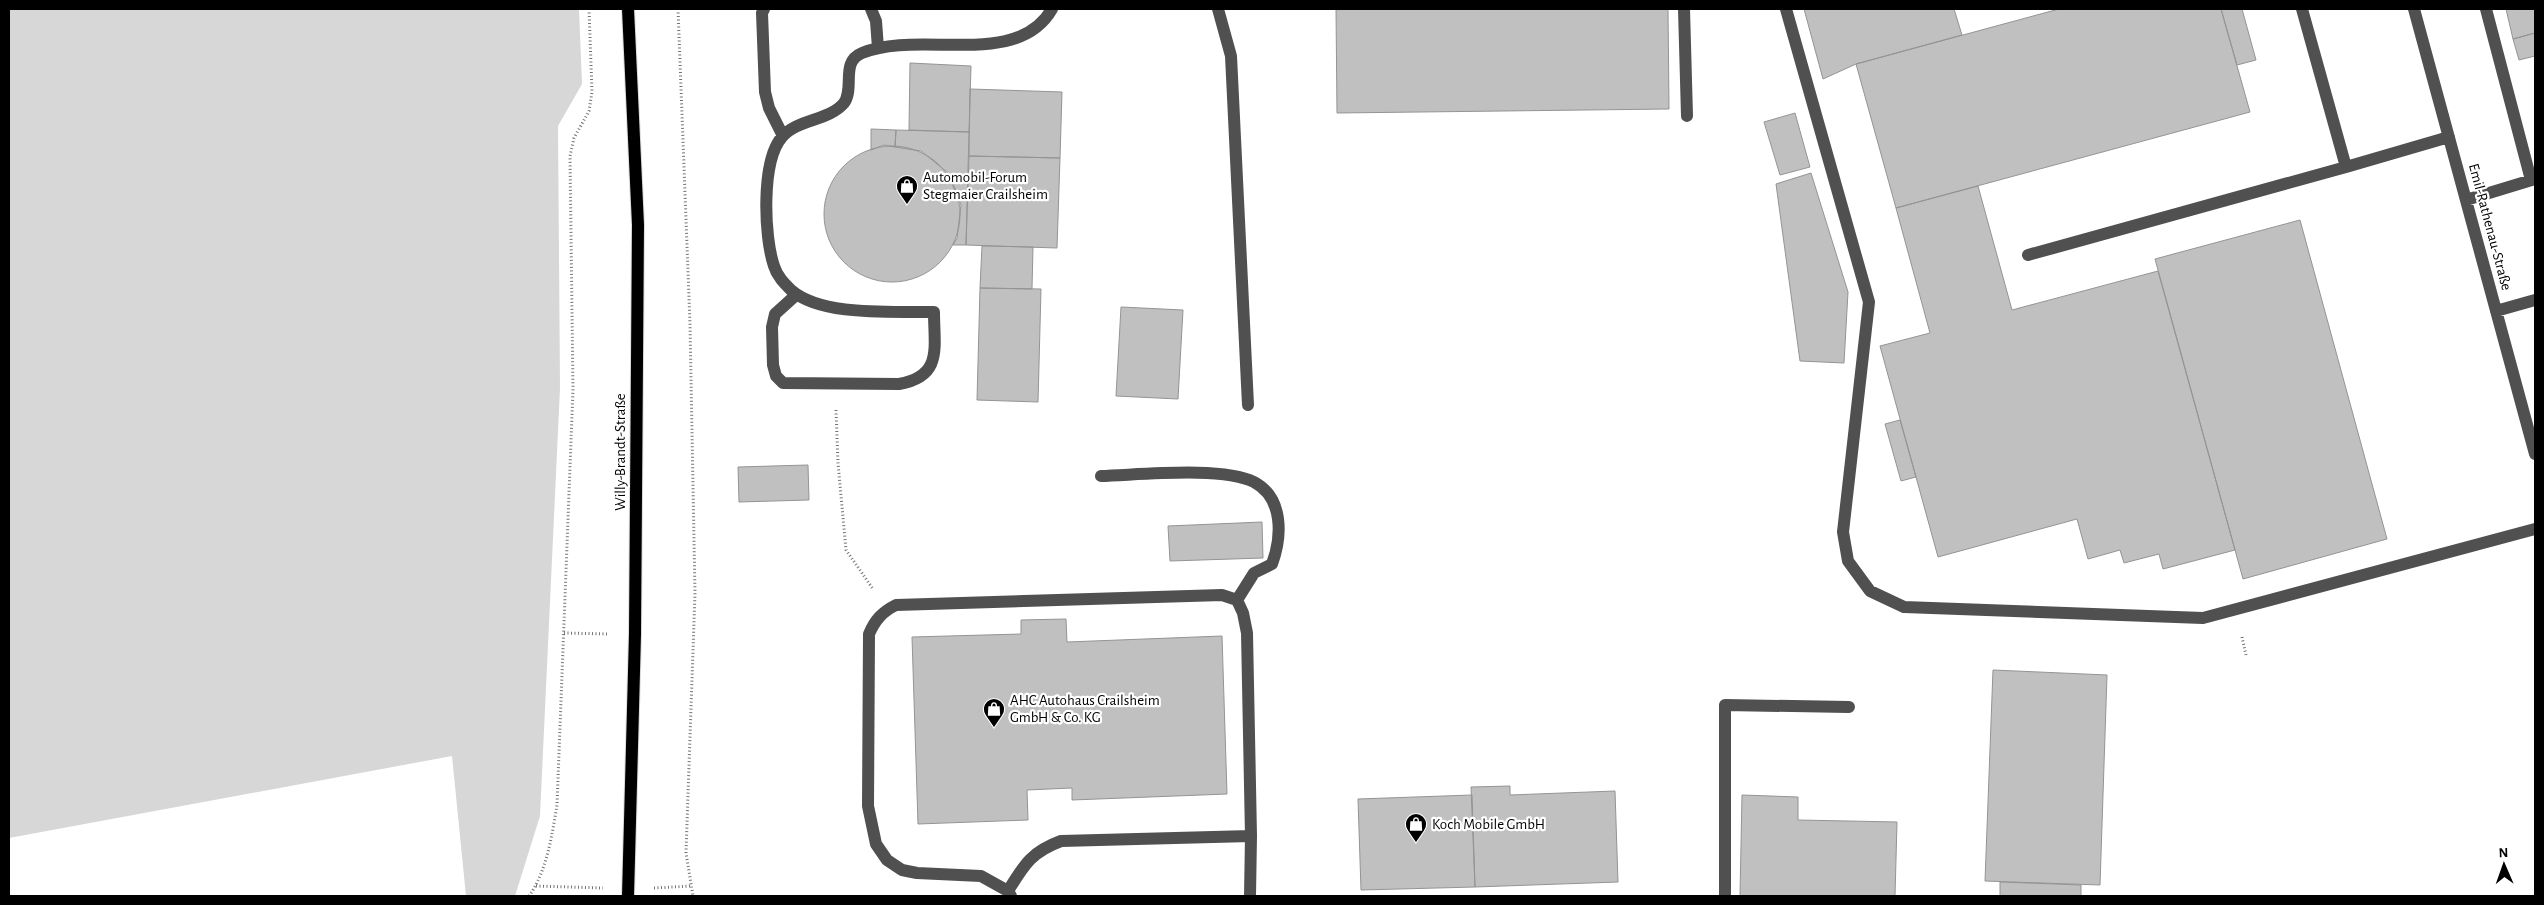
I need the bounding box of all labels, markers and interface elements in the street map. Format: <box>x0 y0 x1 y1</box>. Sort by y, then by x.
street label: Emil-Rathenau-Straße <box>2466 162 2514 292</box>
place label: Automobil-Forum Stegmaier Crailsheim <box>923 170 1048 202</box>
shop icon: Automobil-Forum Stegmaier Crailsheim <box>895 174 919 205</box>
street label: Willy-Brandt-Straße <box>613 393 628 511</box>
place label: AHC Autohaus Crailsheim GmbH & Co. KG <box>1010 693 1160 725</box>
shop icon: AHC Autohaus Crailsheim GmbH & Co. KG <box>982 697 1006 728</box>
shop icon: Koch Mobile GmbH <box>1404 812 1428 843</box>
place label: Koch Mobile GmbH <box>1432 817 1545 832</box>
north arrow <box>2479 840 2529 890</box>
text: N <box>2498 846 2509 860</box>

